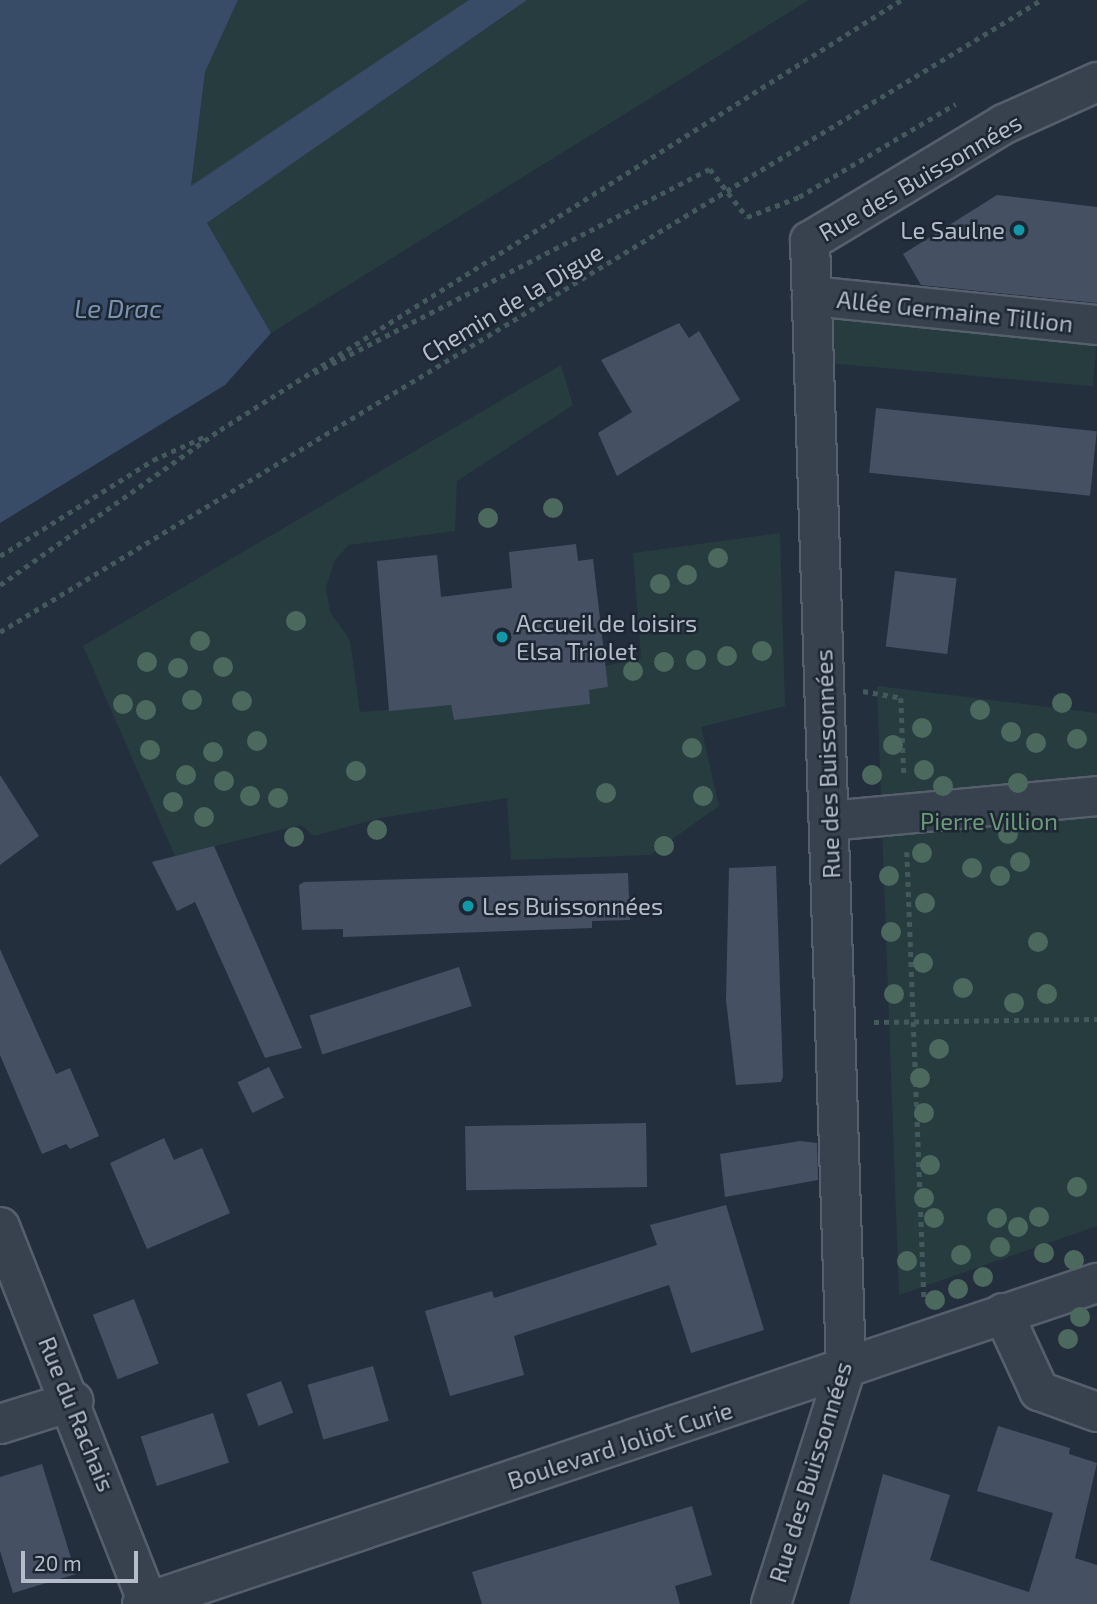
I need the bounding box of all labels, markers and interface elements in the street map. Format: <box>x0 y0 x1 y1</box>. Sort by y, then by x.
street label: Rue des Buissonnées <box>814 107 1026 247</box>
place label: Le Saulne <box>900 216 1005 244</box>
marker: Le Saulne <box>1011 222 1027 238</box>
street label: Chemin de la Digue <box>416 237 608 367</box>
street label: Allée Germaine Tillion <box>835 284 1075 338</box>
water label: Le Drac <box>74 292 162 324</box>
place label: Accueil de loisirs Elsa Triolet <box>516 609 698 665</box>
marker: Accueil de loisirs Elsa Triolet <box>494 629 510 645</box>
street label: Rue des Buissonnées <box>809 649 845 879</box>
park label: Pierre Villion <box>920 807 1058 835</box>
place label: Les Buissonnées <box>482 892 663 920</box>
marker: Les Buissonnées <box>460 898 476 914</box>
street label: Rue du Rachais <box>33 1332 121 1496</box>
street label: Rue des Buissonnées <box>763 1358 857 1586</box>
street label: Boulevard Joliot Curie <box>504 1395 736 1495</box>
scale bar <box>24 1538 142 1582</box>
text: 20 m <box>34 1550 82 1575</box>

